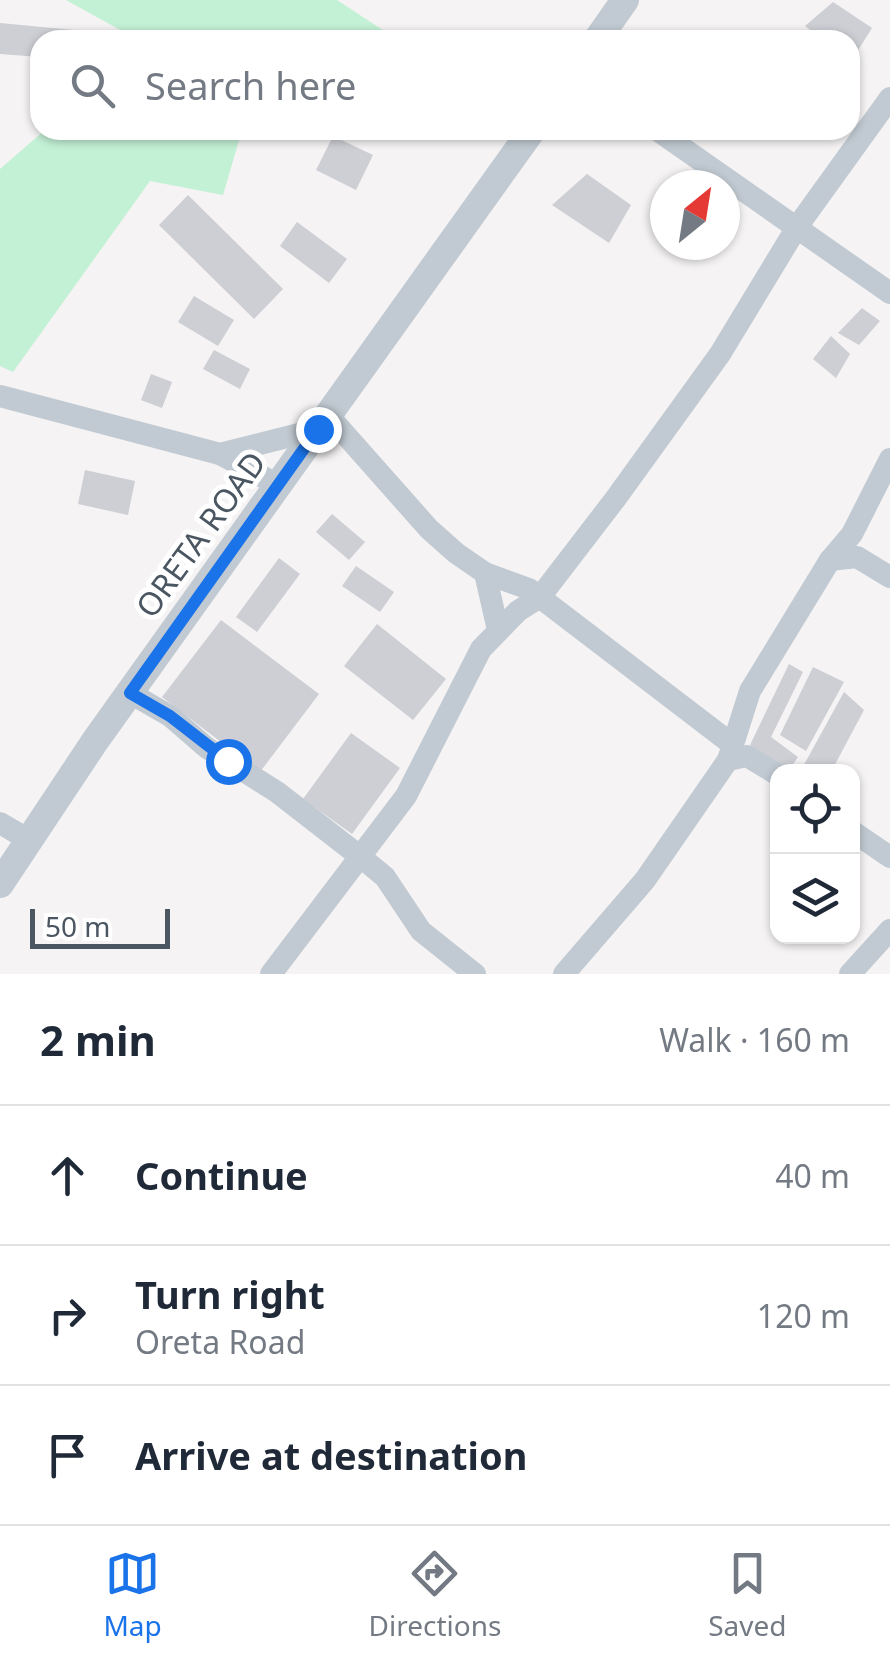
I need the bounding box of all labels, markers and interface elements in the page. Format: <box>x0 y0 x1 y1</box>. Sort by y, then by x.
search box <box>30 30 860 140</box>
icon: search <box>65 58 120 113</box>
text: Search here <box>145 59 356 111</box>
north arrow <box>650 170 740 260</box>
route end <box>296 407 342 453</box>
street label: ORETA ROAD <box>125 442 275 626</box>
route start <box>206 739 252 785</box>
map controls <box>770 764 860 944</box>
button: locate <box>770 764 860 854</box>
button: layers <box>770 854 860 944</box>
scale bar <box>30 904 170 948</box>
text: 50 m <box>45 907 111 945</box>
text: 2 min <box>40 1011 156 1068</box>
text: Walk · 160 m <box>659 1018 850 1061</box>
icon: ahead <box>40 1148 95 1203</box>
text: Continue <box>135 1149 308 1201</box>
text: 40 m <box>775 1154 850 1197</box>
text: Turn right <box>135 1268 325 1320</box>
icon: right <box>40 1288 95 1343</box>
text: 120 m <box>757 1294 850 1337</box>
text: Oreta Road <box>135 1320 305 1363</box>
icon: arrive <box>40 1428 95 1483</box>
text: Arrive at destination <box>135 1429 527 1481</box>
tab: Map <box>103 1546 162 1644</box>
tab: Directions <box>369 1546 501 1644</box>
tab: Saved <box>708 1546 787 1644</box>

